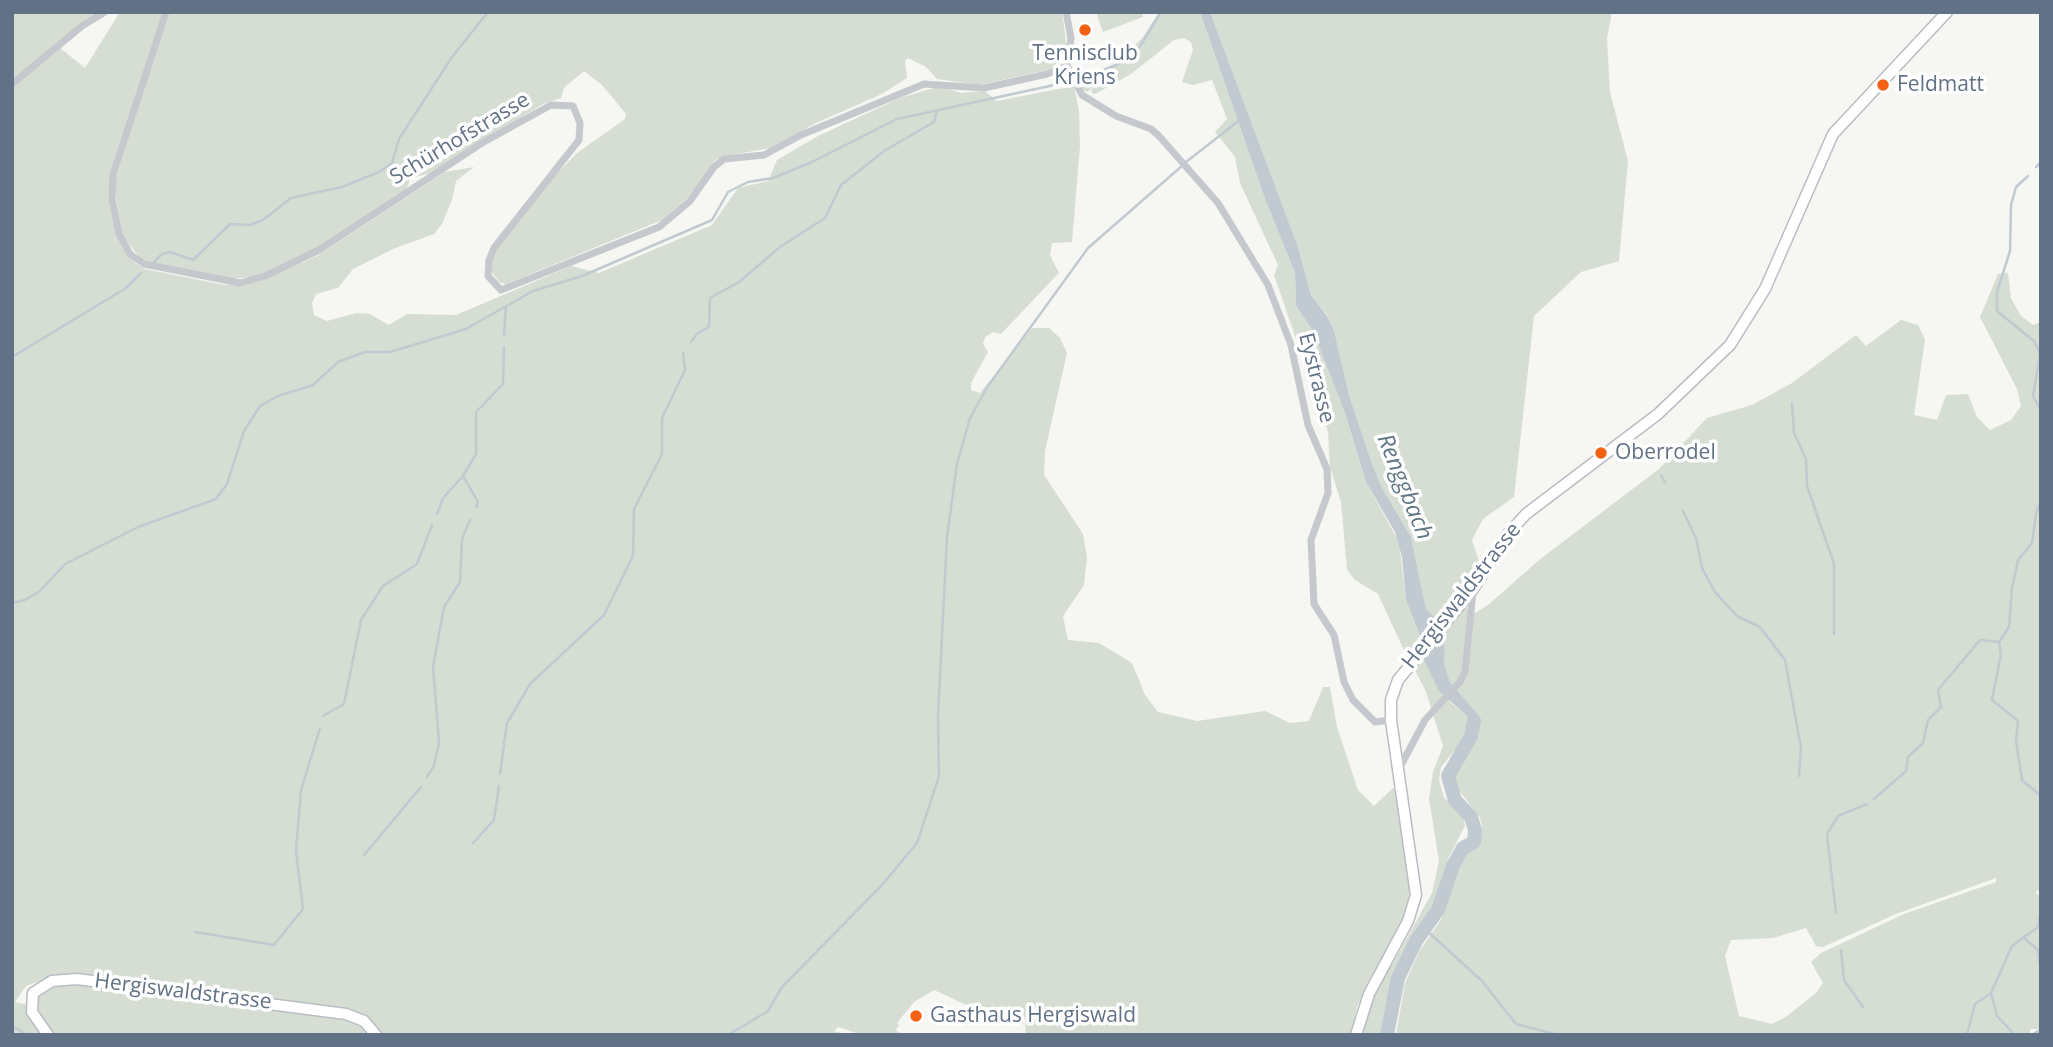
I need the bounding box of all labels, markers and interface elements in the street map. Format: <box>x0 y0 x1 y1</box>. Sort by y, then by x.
marker: Tennisclub Kriens <box>1077 22 1093 38</box>
place label: Tennisclub Kriens <box>1032 41 1138 91</box>
place label: Feldmatt <box>1897 72 1984 98</box>
marker: Feldmatt <box>1875 77 1891 93</box>
street label: Schürhofstrasse <box>386 88 534 190</box>
street label: Eystrasse <box>1293 330 1339 426</box>
water label: Renggbach <box>1370 430 1438 544</box>
place label: Oberrodel <box>1615 440 1716 466</box>
marker: Oberrodel <box>1593 445 1609 461</box>
street label: Hergiswaldstrasse <box>1397 518 1527 674</box>
street label: Hergiswaldstrasse <box>93 969 273 1015</box>
place label: Gasthaus Hergiswald <box>930 1003 1136 1029</box>
marker: Gasthaus Hergiswald <box>908 1008 924 1024</box>

